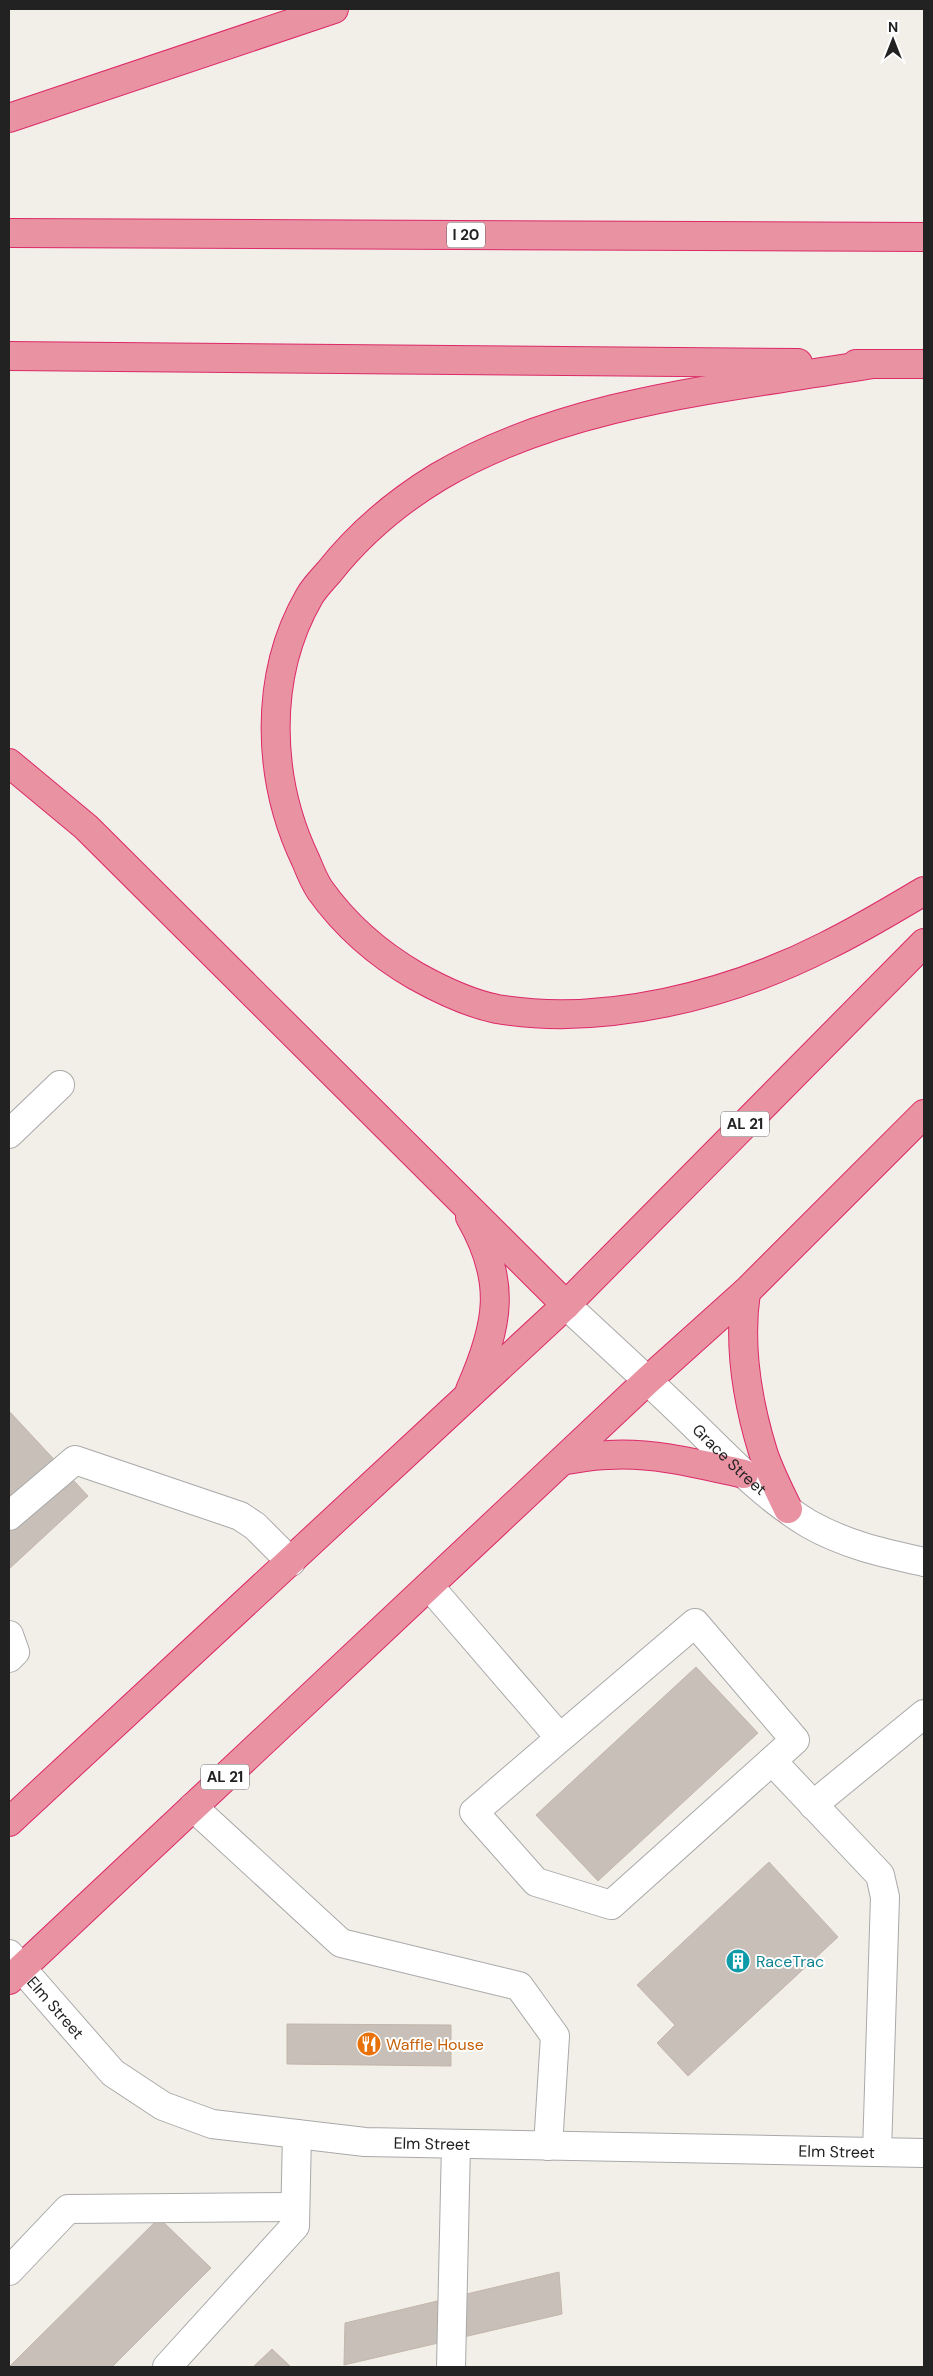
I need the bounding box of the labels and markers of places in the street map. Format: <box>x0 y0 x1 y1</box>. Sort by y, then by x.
building icon: RaceTrac <box>725 1948 751 1974</box>
place label: RaceTrac <box>756 1951 824 1972</box>
restaurant icon: Waffle House <box>356 2031 382 2057</box>
place label: Waffle House <box>386 2034 484 2055</box>

